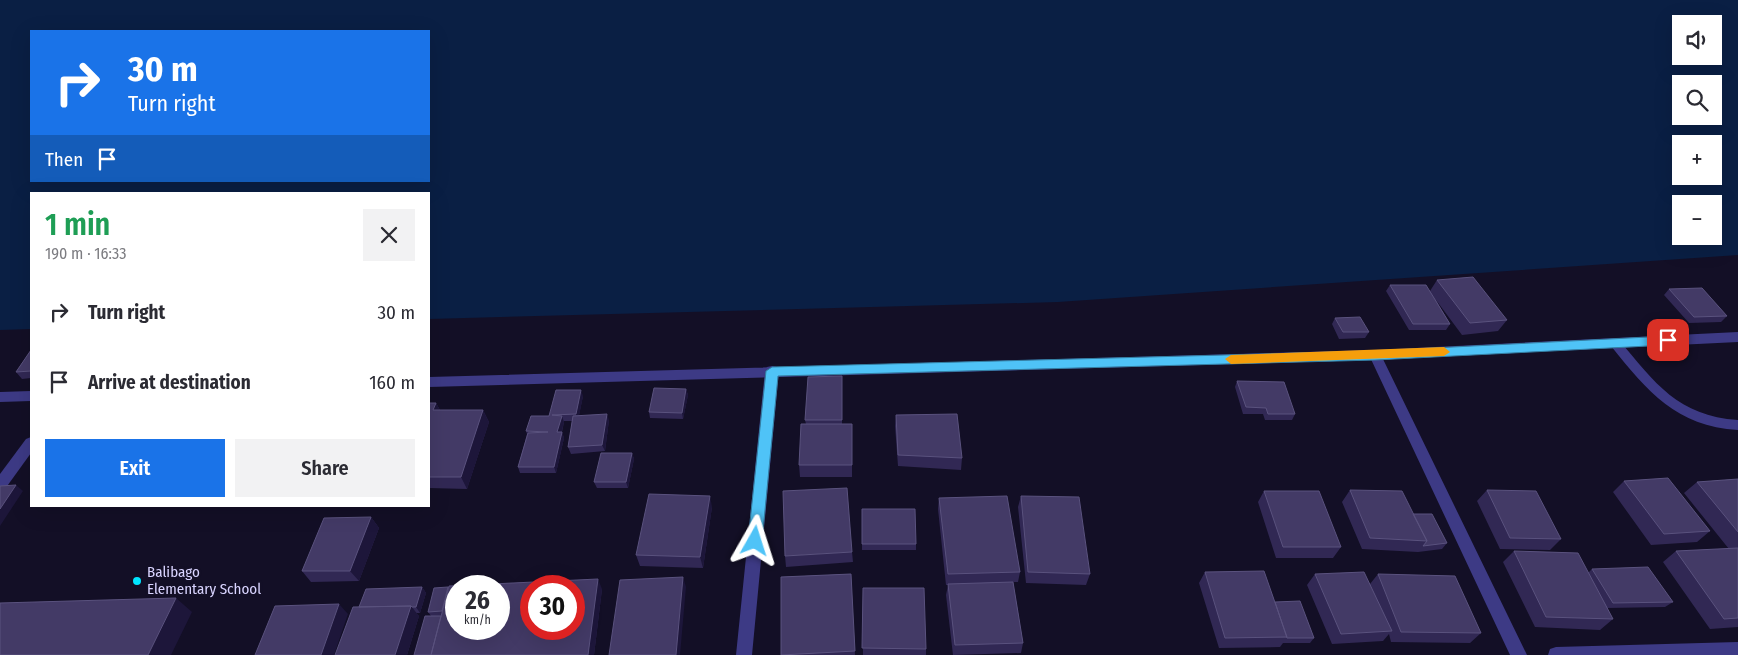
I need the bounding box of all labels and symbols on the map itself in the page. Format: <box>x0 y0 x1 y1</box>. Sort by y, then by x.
pin <box>1647 319 1689 361</box>
position arrow <box>728 514 780 566</box>
place label: Balibago Elementary School <box>147 563 261 598</box>
marker: Balibago Elementary School <box>131 575 143 587</box>
speed limit sign: 30 <box>520 575 585 640</box>

